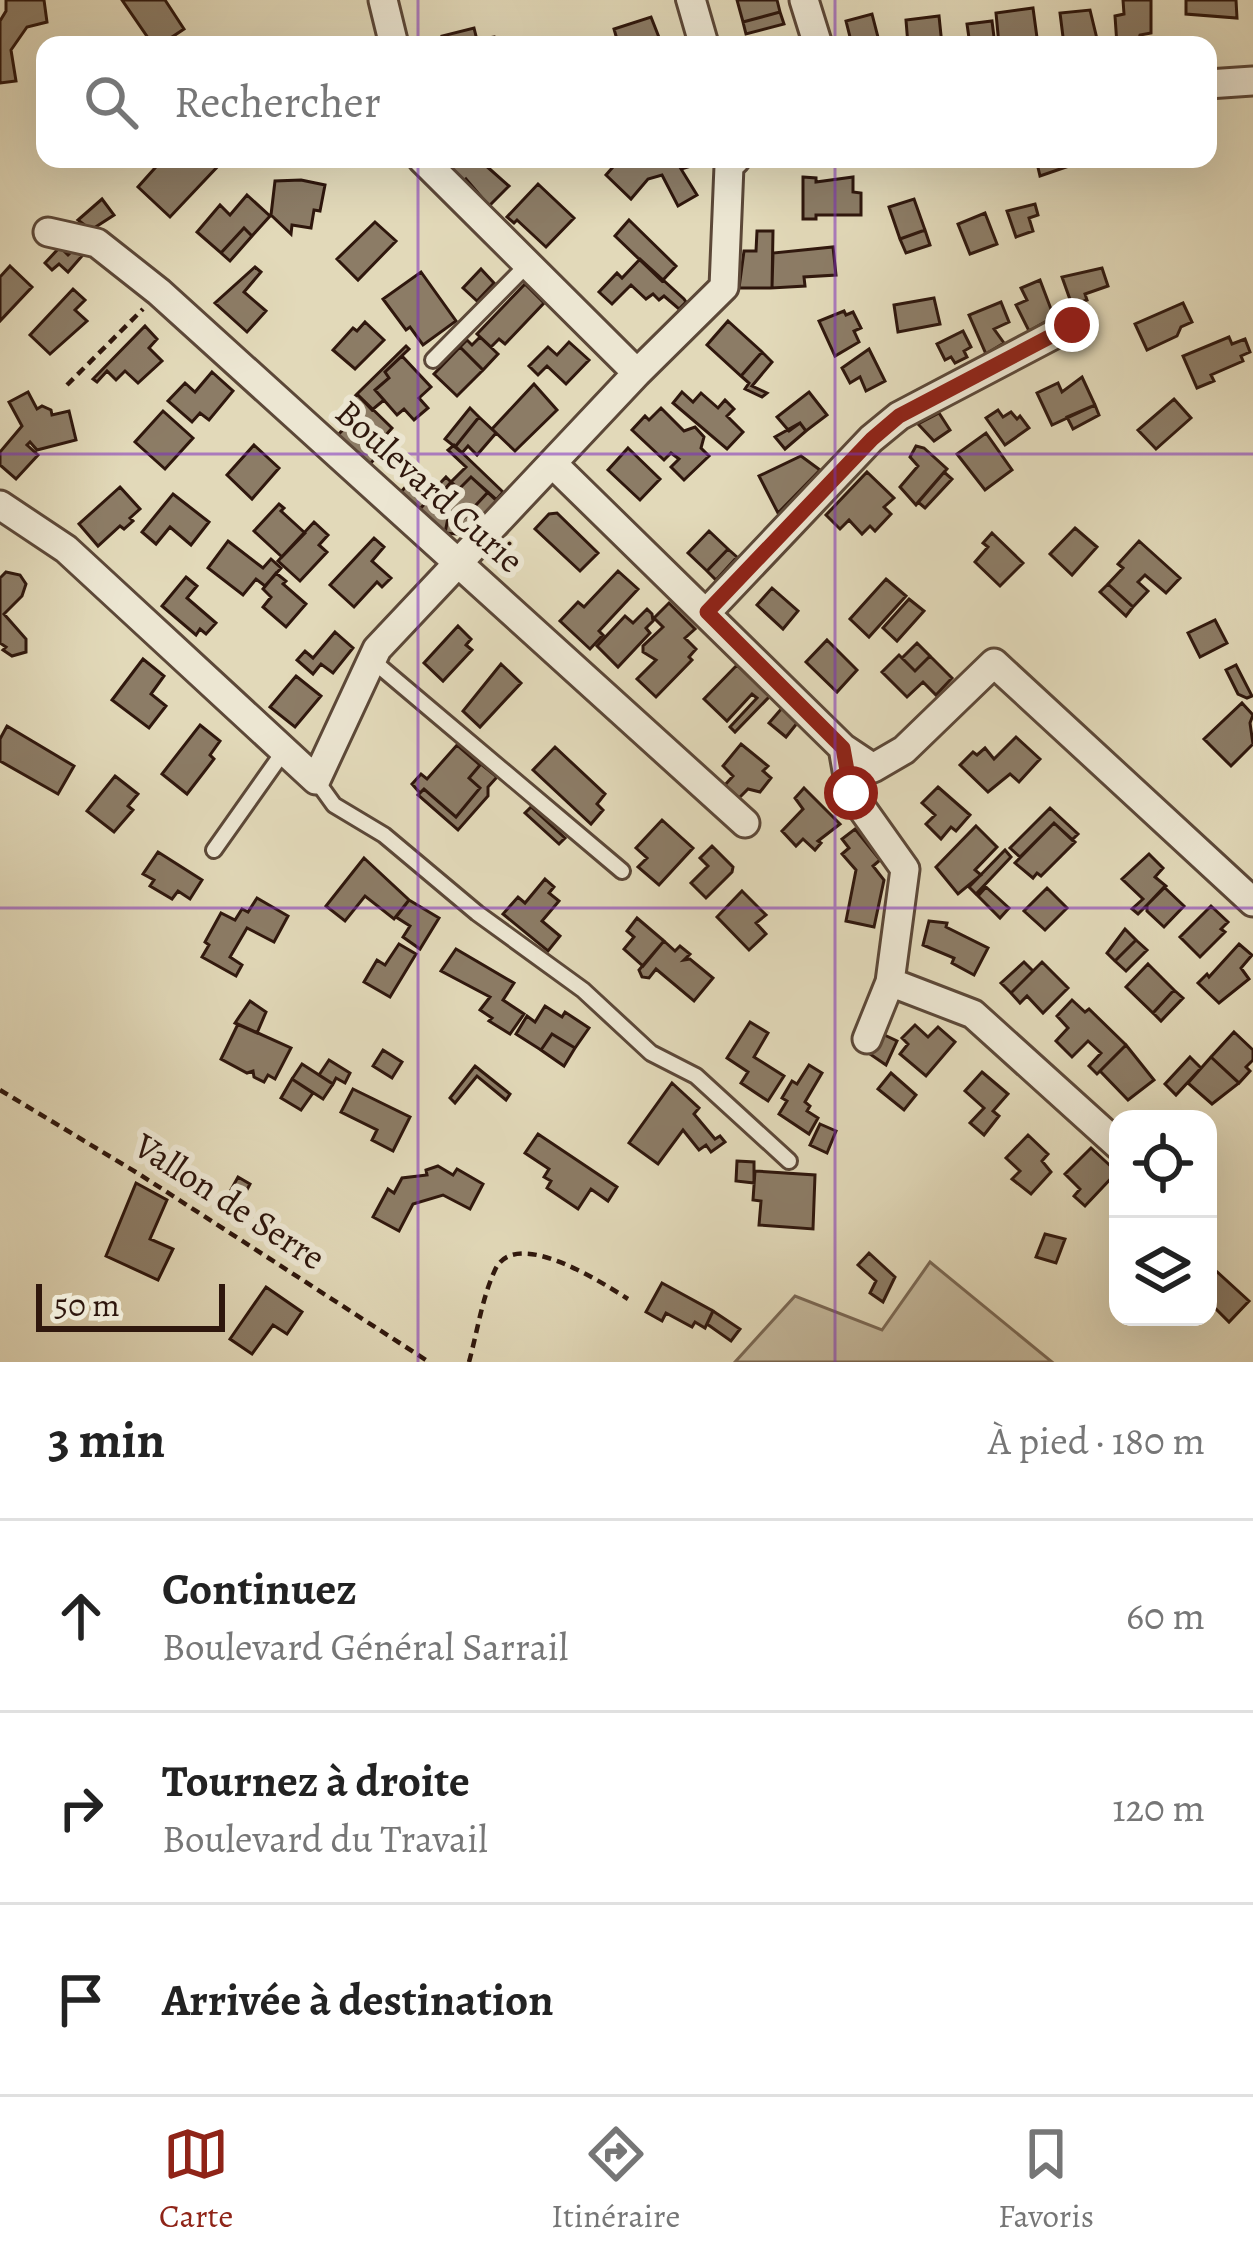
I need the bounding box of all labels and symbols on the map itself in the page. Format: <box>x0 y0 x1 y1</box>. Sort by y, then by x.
route end <box>1045 298 1099 352</box>
street label: Boulevard Curie <box>325 388 535 584</box>
route start <box>824 766 878 820</box>
street label: Vallon de Serre <box>124 1120 335 1281</box>
scale bar <box>36 1278 225 1331</box>

